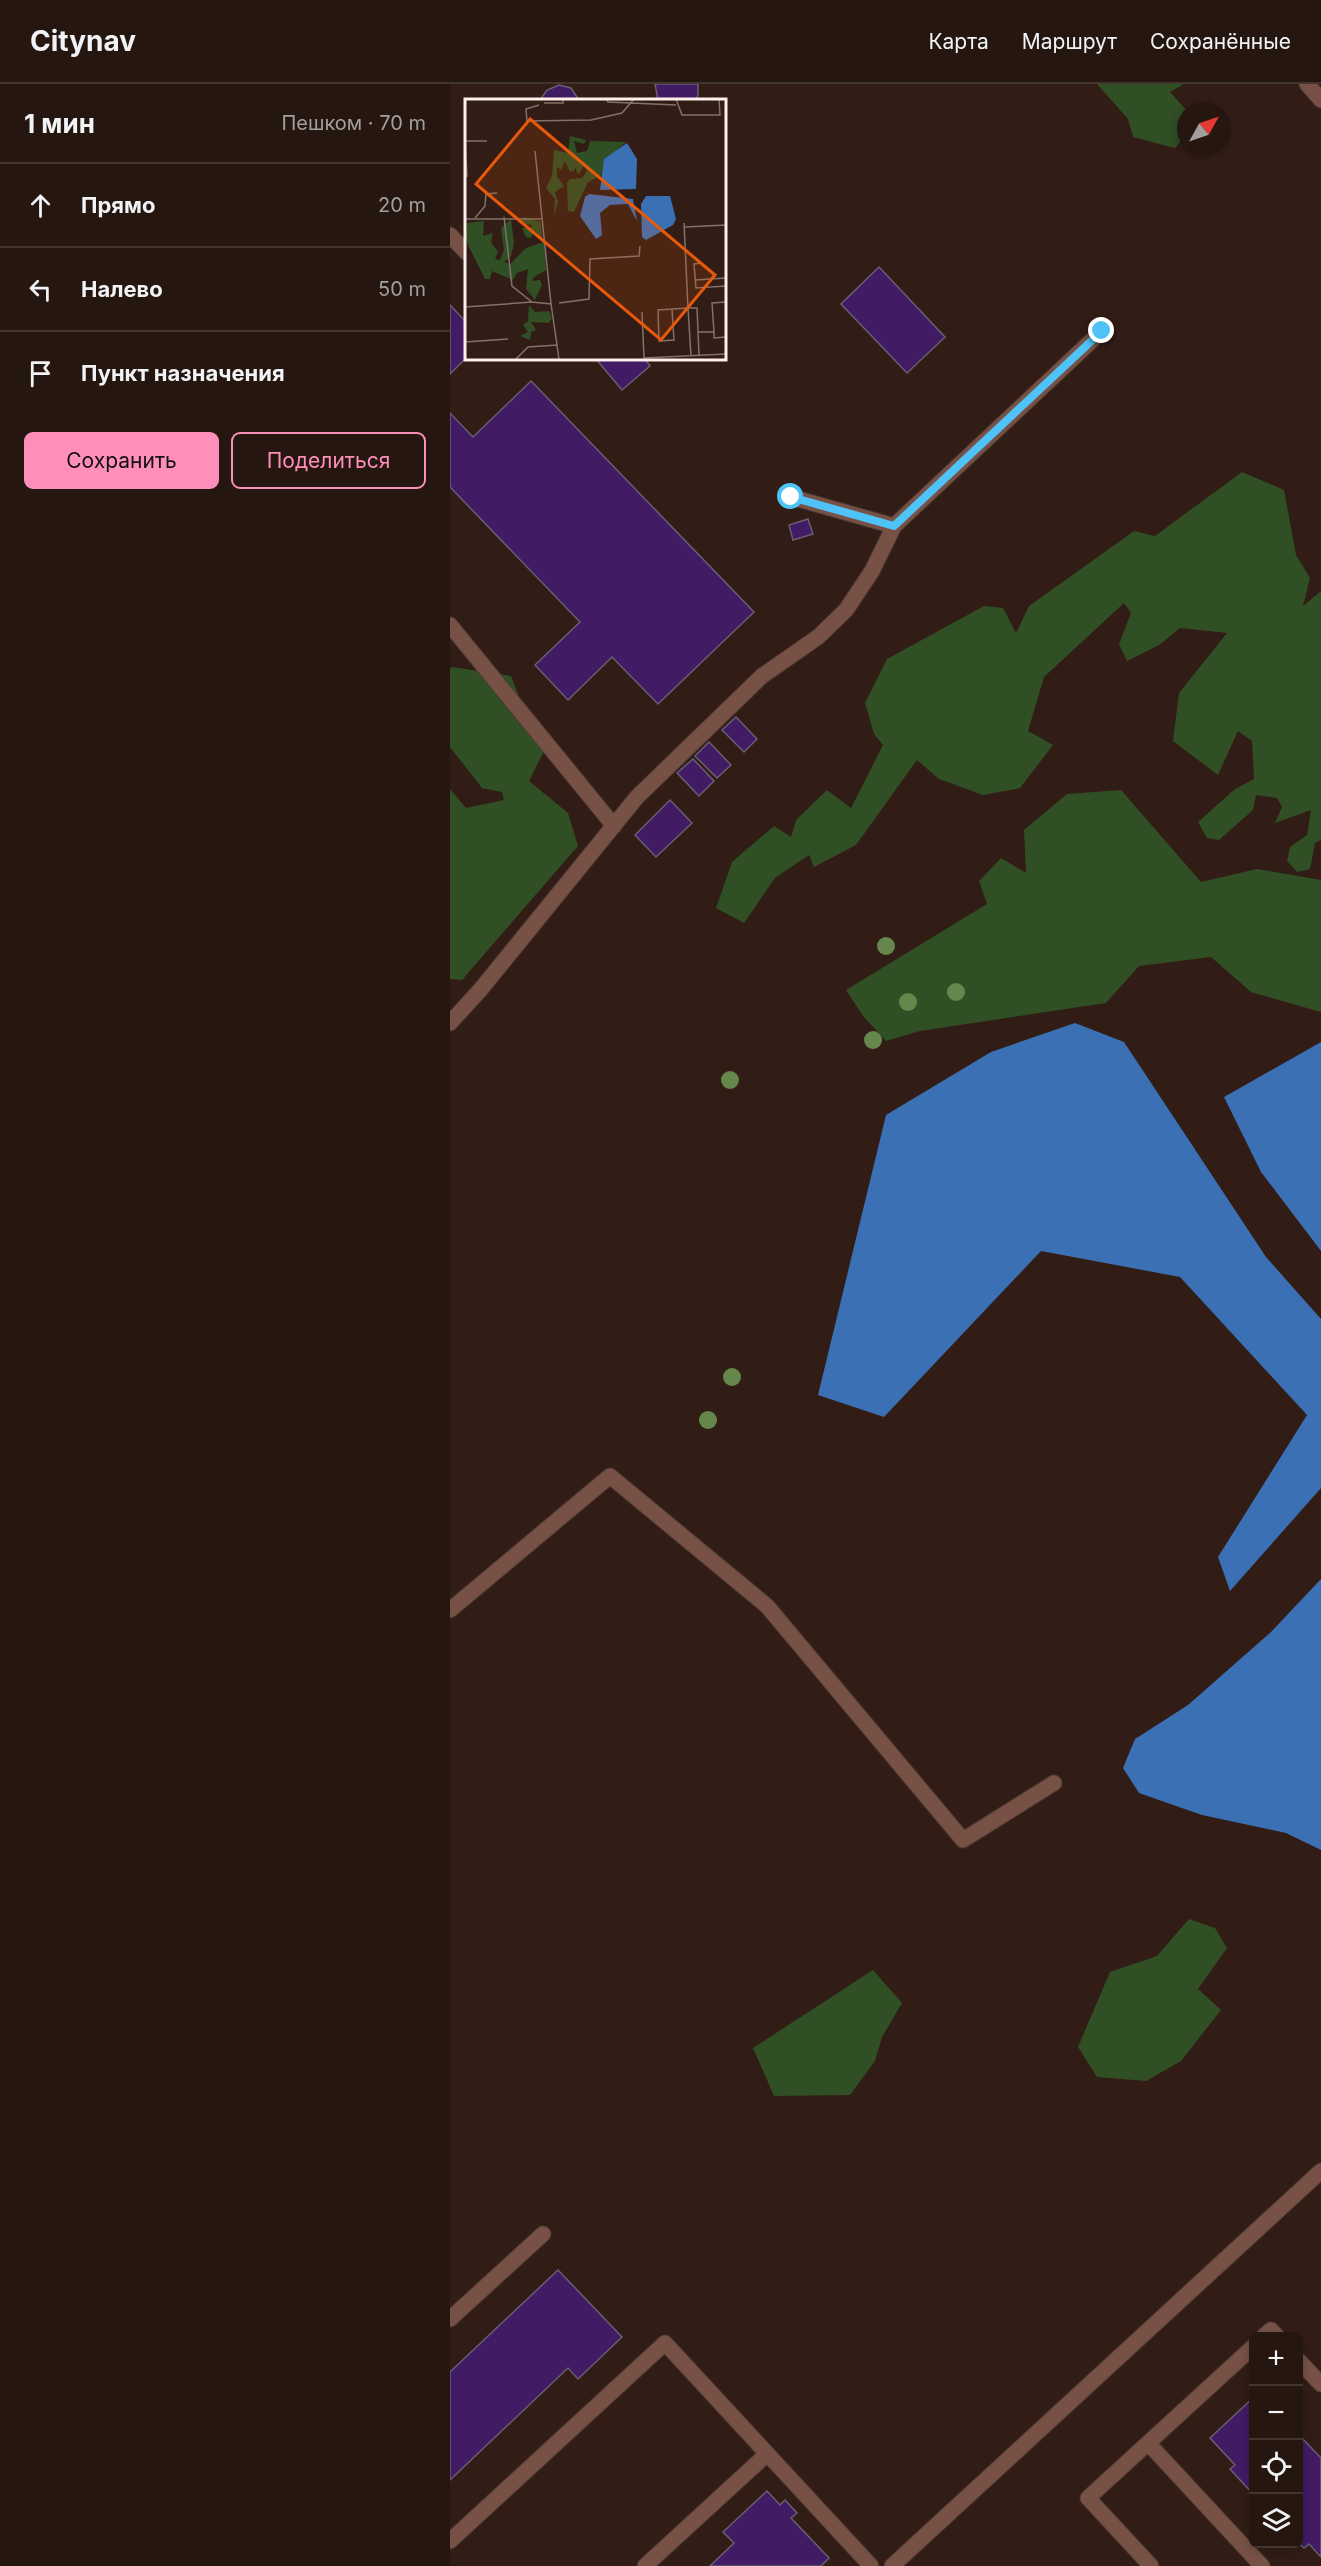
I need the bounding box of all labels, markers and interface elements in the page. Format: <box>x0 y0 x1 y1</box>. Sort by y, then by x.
text: Citynav <box>30 24 136 58</box>
text: Карта <box>928 29 989 54</box>
text: Маршрут <box>1022 29 1117 54</box>
text: Сохранённые <box>1150 29 1291 54</box>
inset map <box>465 99 726 360</box>
north arrow <box>1177 102 1231 156</box>
text: 1 мин <box>24 108 95 139</box>
text: Пешком · 70 m <box>281 111 426 135</box>
icon: ahead <box>24 189 57 222</box>
text: Прямо <box>81 192 155 218</box>
text: 20 m <box>378 193 426 217</box>
icon: left <box>24 273 57 306</box>
text: Налево <box>81 276 163 302</box>
text: 50 m <box>378 277 426 301</box>
route end <box>1088 317 1114 343</box>
icon: arrive <box>24 357 57 390</box>
text: Пункт назначения <box>81 360 285 386</box>
button: Сохранить <box>24 432 219 489</box>
button: Поделиться <box>231 432 426 489</box>
route start <box>777 483 803 509</box>
map controls <box>1249 2332 1303 2548</box>
button: + <box>1249 2332 1303 2386</box>
button: − <box>1249 2386 1303 2440</box>
button: locate <box>1249 2440 1303 2494</box>
button: layers <box>1249 2494 1303 2548</box>

